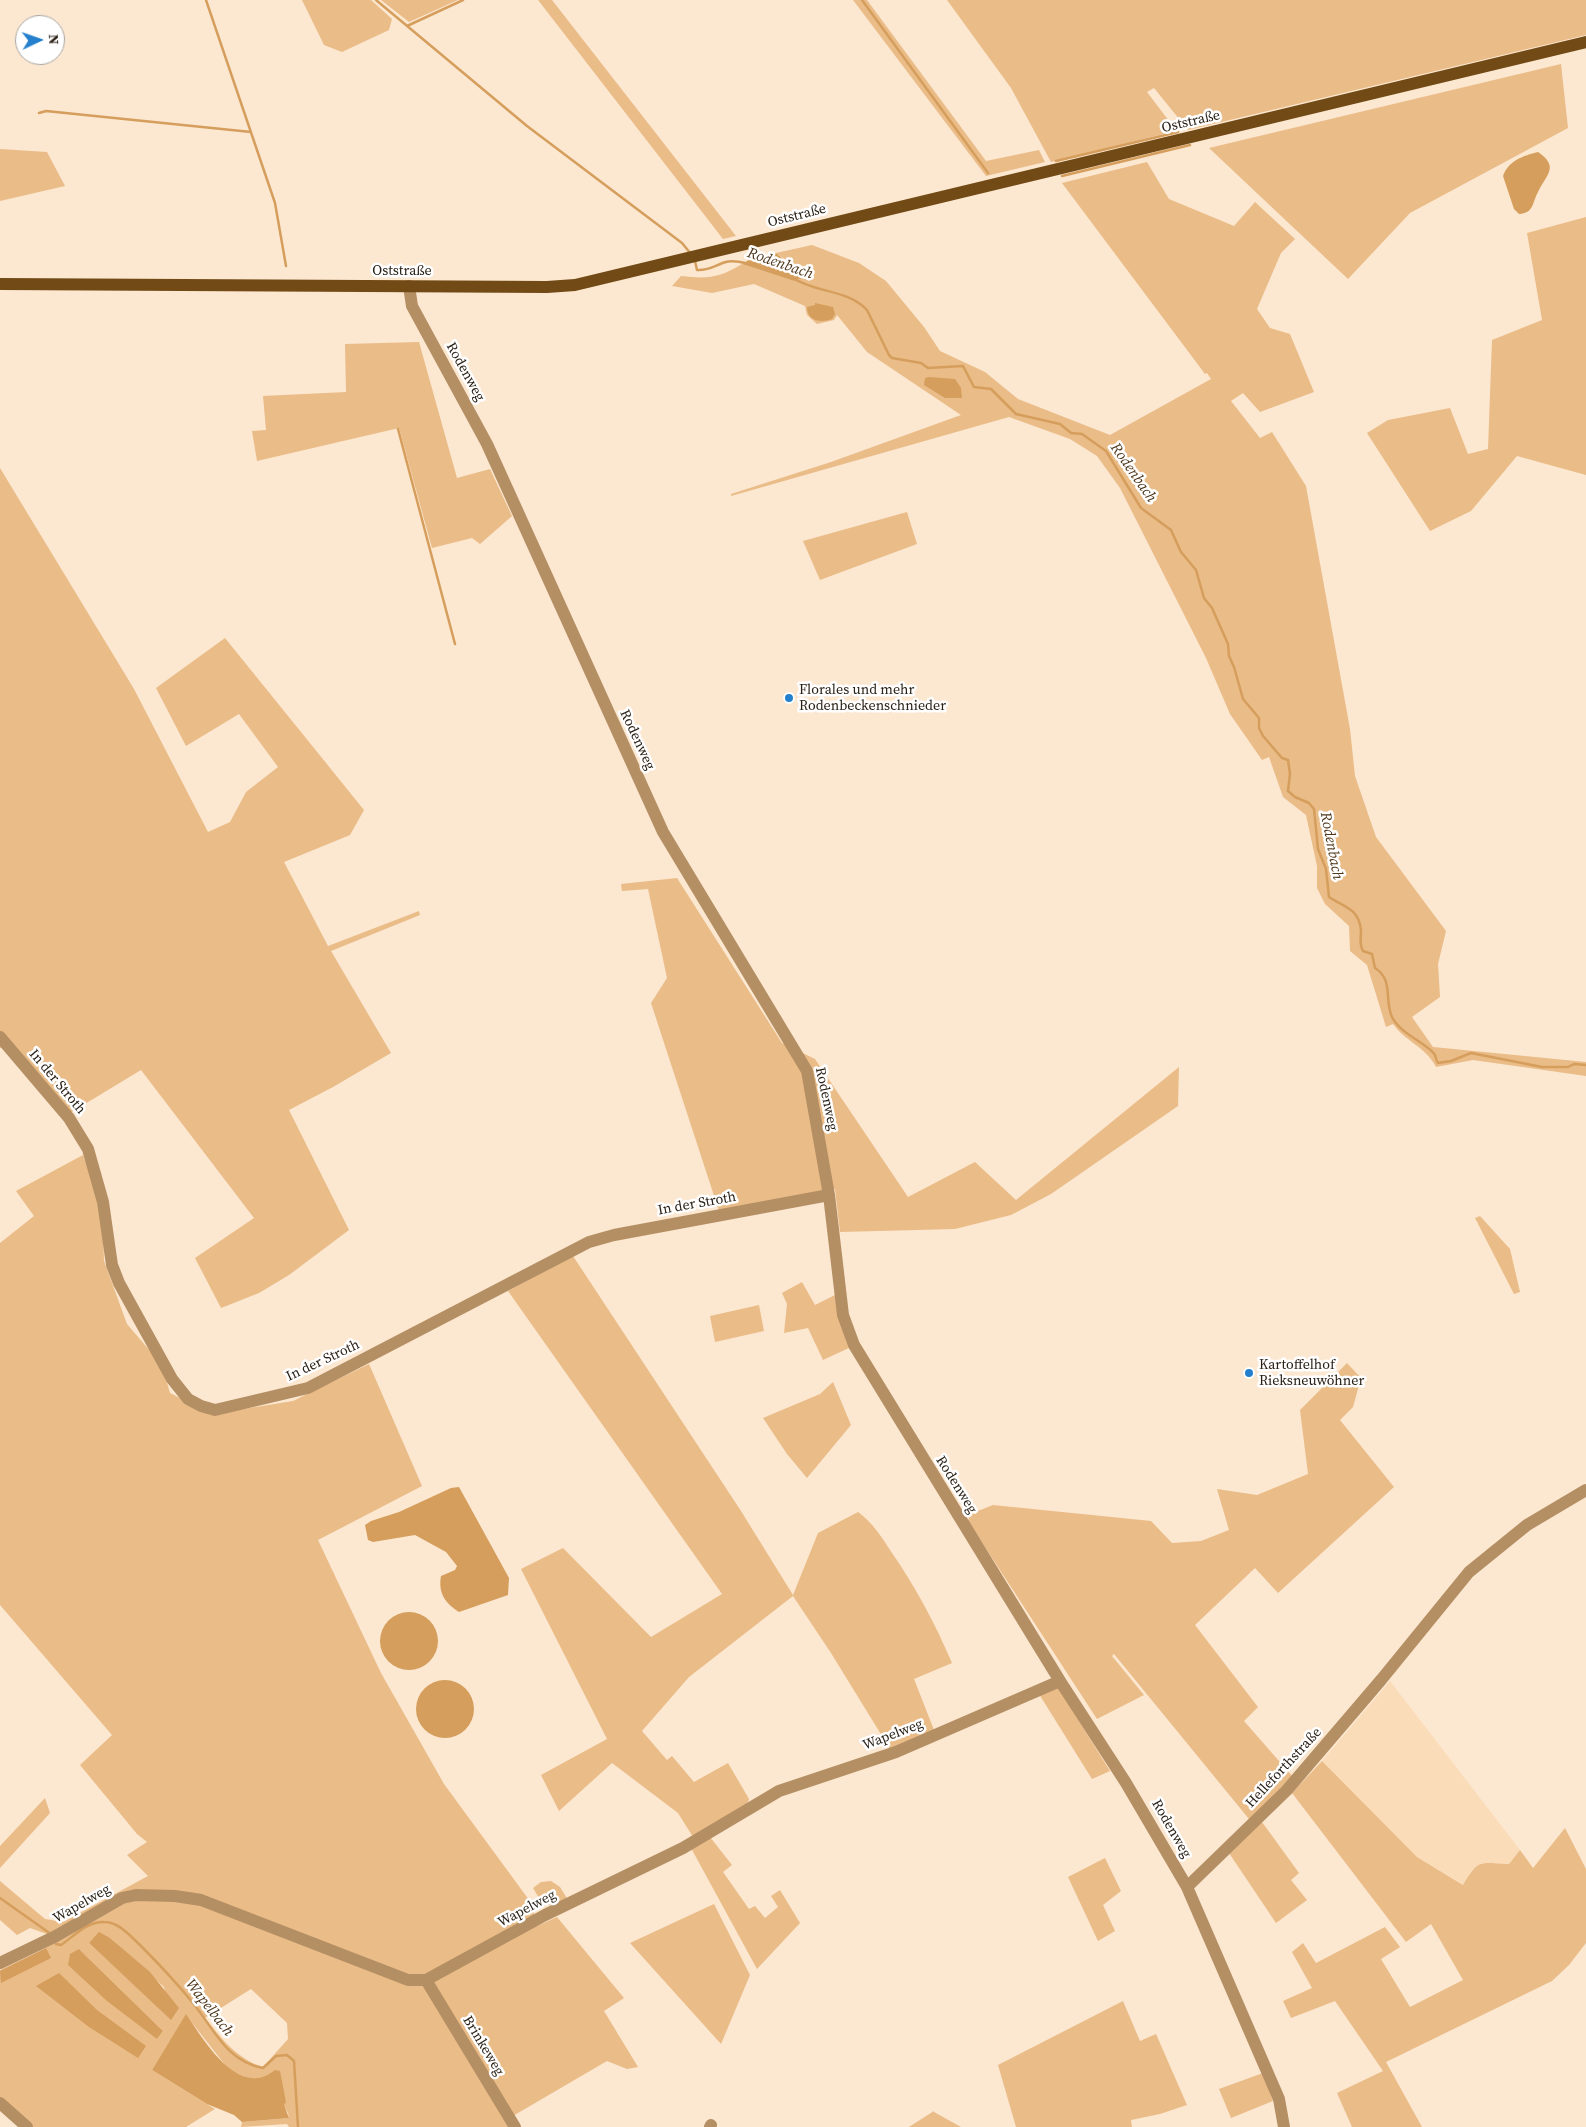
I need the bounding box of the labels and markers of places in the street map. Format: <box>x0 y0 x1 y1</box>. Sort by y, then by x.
place label: Florales und mehr Rodenbeckenschnieder <box>799 682 946 714</box>
marker: Florales und mehr Rodenbeckenschnieder <box>783 692 795 704</box>
place label: Kartoffelhof Rieksneuwöhner <box>1259 1357 1364 1390</box>
marker: Kartoffelhof Rieksneuwöhner <box>1243 1367 1255 1379</box>

